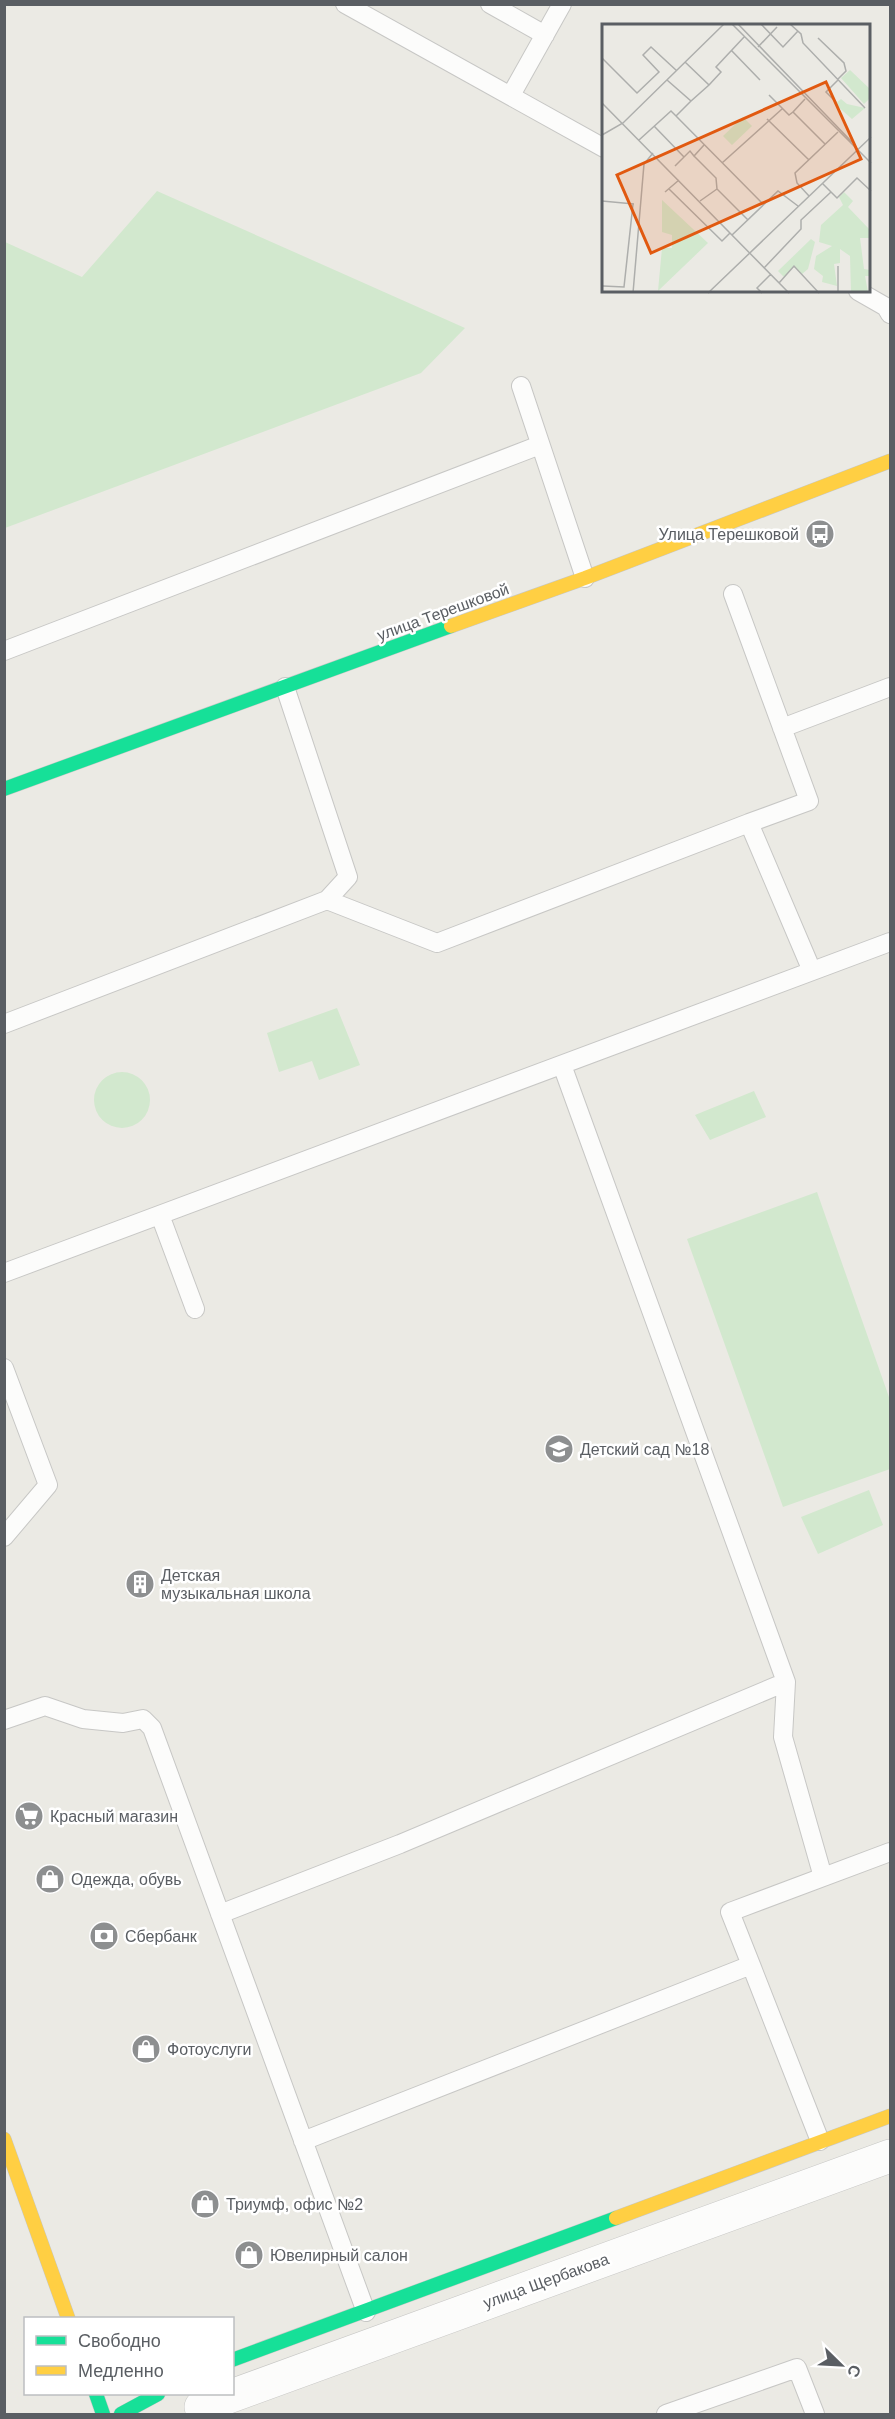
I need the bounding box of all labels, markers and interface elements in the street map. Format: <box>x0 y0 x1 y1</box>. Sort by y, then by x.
inset map <box>602 24 871 292</box>
bus stop icon: Улица Терешковой <box>804 518 836 550</box>
place label: Улица Терешковой <box>658 526 799 543</box>
street label: улица Терешковой <box>375 580 511 644</box>
school or university icon: Детский сад №18 <box>543 1433 575 1465</box>
place label: Детский сад №18 <box>580 1441 709 1458</box>
place label: Детская музыкальная школа <box>161 1567 311 1602</box>
building icon: Детская музыкальная школа <box>124 1568 156 1600</box>
supermarket icon: Красный магазин <box>13 1800 45 1832</box>
place label: Красный магазин <box>50 1808 178 1825</box>
shop icon: Одежда, обувь <box>34 1863 66 1895</box>
place label: Одежда, обувь <box>71 1871 182 1888</box>
bank icon: Сбербанк <box>88 1920 120 1952</box>
place label: Сбербанк <box>125 1928 198 1945</box>
shop icon: Фотоуслуги <box>130 2033 162 2065</box>
place label: Фотоуслуги <box>167 2041 252 2058</box>
shop icon: Триумф, офис №2 <box>189 2188 221 2220</box>
place label: Триумф, офис №2 <box>226 2196 363 2213</box>
shop icon: Ювелирный салон <box>233 2239 265 2271</box>
place label: Ювелирный салон <box>270 2247 408 2264</box>
street label: улица Щербакова <box>481 2250 611 2312</box>
legend <box>24 2317 234 2395</box>
text: Свободно <box>78 2331 161 2351</box>
north arrow <box>811 2335 871 2395</box>
text: Медленно <box>78 2361 164 2381</box>
text: С <box>844 2362 864 2380</box>

